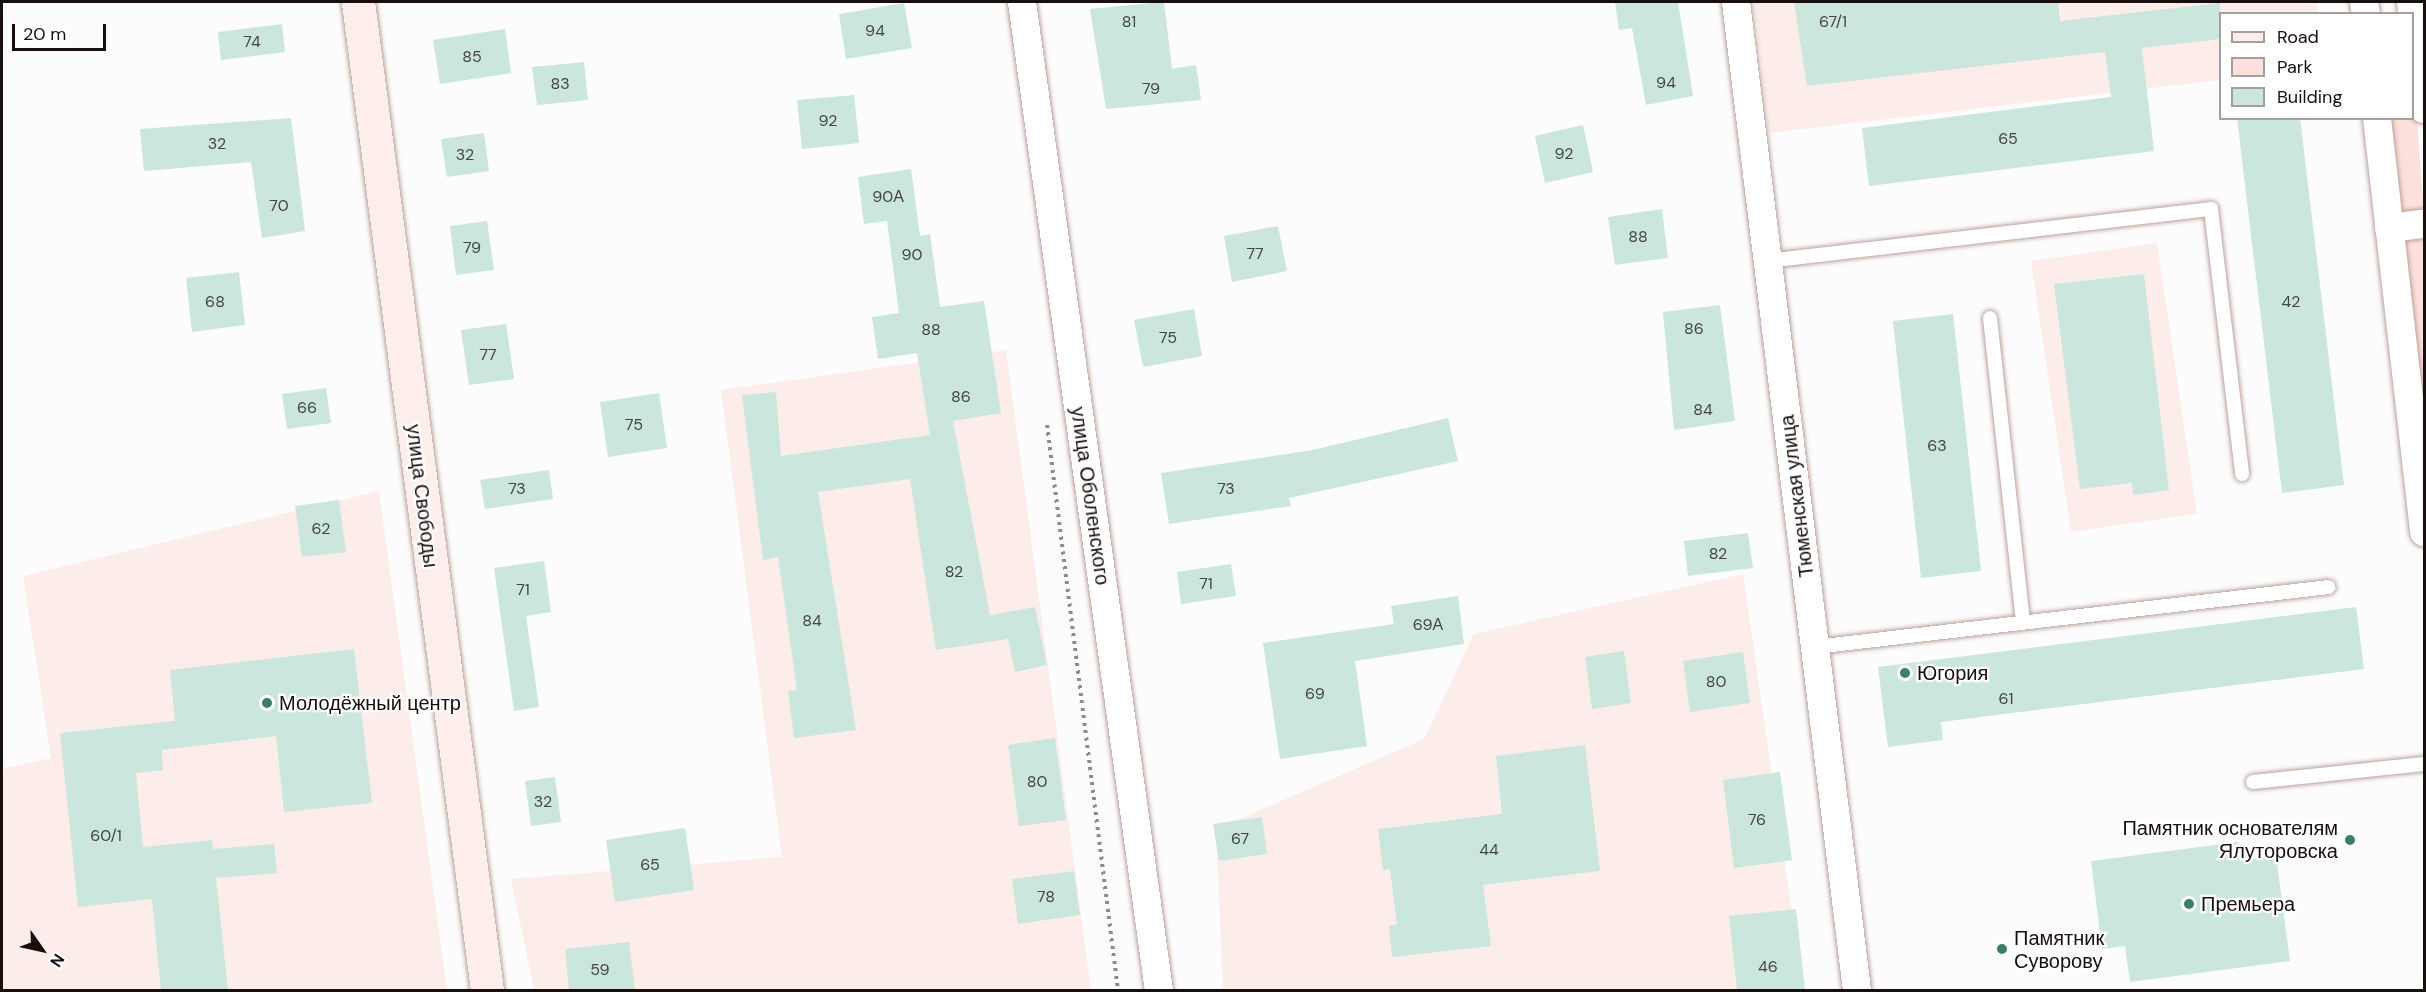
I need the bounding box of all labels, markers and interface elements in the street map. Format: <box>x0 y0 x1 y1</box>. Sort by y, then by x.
scale bar <box>15 12 110 50</box>
house number: 81 <box>1122 12 1136 32</box>
house number: 67/1 <box>1819 12 1847 32</box>
legend <box>2219 12 2414 120</box>
house number: 94 <box>865 21 885 41</box>
text: 20 m <box>23 22 66 46</box>
text: Road <box>2277 25 2319 49</box>
house number: 74 <box>243 32 261 52</box>
house number: 85 <box>462 47 482 67</box>
text: Park <box>2277 55 2313 79</box>
house number: 94 <box>1656 73 1676 93</box>
house number: 83 <box>550 74 570 94</box>
house number: 79 <box>1142 79 1160 99</box>
text: Building <box>2277 85 2342 109</box>
house number: 92 <box>819 111 837 131</box>
house number: 65 <box>1998 129 2018 149</box>
house number: 32 <box>208 134 226 154</box>
house number: 92 <box>1555 144 1573 164</box>
house number: 32 <box>456 145 474 165</box>
house number: 90А <box>872 187 904 207</box>
house number: 70 <box>269 196 289 216</box>
house number: 88 <box>1628 227 1648 247</box>
house number: 79 <box>463 238 481 258</box>
house number: 77 <box>1246 244 1264 264</box>
house number: 90 <box>902 245 922 265</box>
house number: 68 <box>205 292 225 312</box>
house number: 42 <box>2282 292 2300 312</box>
house number: 86 <box>1684 319 1704 339</box>
house number: 88 <box>921 320 941 340</box>
house number: 75 <box>1159 328 1177 348</box>
house number: 77 <box>479 345 497 365</box>
house number: 86 <box>951 387 971 407</box>
house number: 66 <box>297 398 317 418</box>
house number: 84 <box>1693 400 1713 420</box>
street label: улица Оболенского <box>1066 405 1114 587</box>
street label: Тюменская улица <box>1775 413 1819 579</box>
house number: 75 <box>625 415 643 435</box>
street label: улица Свободы <box>401 423 443 569</box>
house number: 63 <box>1927 436 1947 456</box>
house number: 73 <box>508 479 526 499</box>
house number: 73 <box>1217 479 1235 499</box>
house number: 62 <box>312 519 330 539</box>
house number: 82 <box>1709 544 1727 564</box>
house number: 82 <box>945 562 963 582</box>
house number: 71 <box>1199 574 1213 594</box>
house number: 71 <box>516 580 530 600</box>
house number: 84 <box>802 611 822 631</box>
house number: 69А <box>1413 615 1443 635</box>
place label: Югория <box>1917 661 1988 685</box>
marker: Югория <box>1898 666 1912 680</box>
house number: 80 <box>1706 672 1726 692</box>
house number: 69 <box>1305 684 1325 704</box>
house number: 61 <box>1998 689 2014 709</box>
place label: Молодёжный центр <box>279 691 461 715</box>
marker: Молодёжный центр <box>260 696 274 710</box>
house number: 80 <box>1027 772 1047 792</box>
house number: 32 <box>534 792 552 812</box>
house number: 76 <box>1748 810 1766 830</box>
place label: Памятник основателям Ялуторовска <box>2122 816 2338 863</box>
house number: 60/1 <box>90 826 122 846</box>
house number: 67 <box>1231 829 1249 849</box>
marker: Памятник основателям Ялуторовска <box>2343 833 2357 847</box>
house number: 44 <box>1479 840 1499 860</box>
house number: 65 <box>640 855 660 875</box>
house number: 78 <box>1037 887 1055 907</box>
place label: Премьера <box>2201 892 2295 916</box>
marker: Премьера <box>2182 897 2196 911</box>
north arrow <box>12 920 72 980</box>
place label: Памятник Суворову <box>2014 926 2104 973</box>
marker: Памятник Суворову <box>1995 942 2009 956</box>
text: N <box>45 950 69 971</box>
house number: 46 <box>1758 957 1778 977</box>
house number: 59 <box>590 960 610 980</box>

